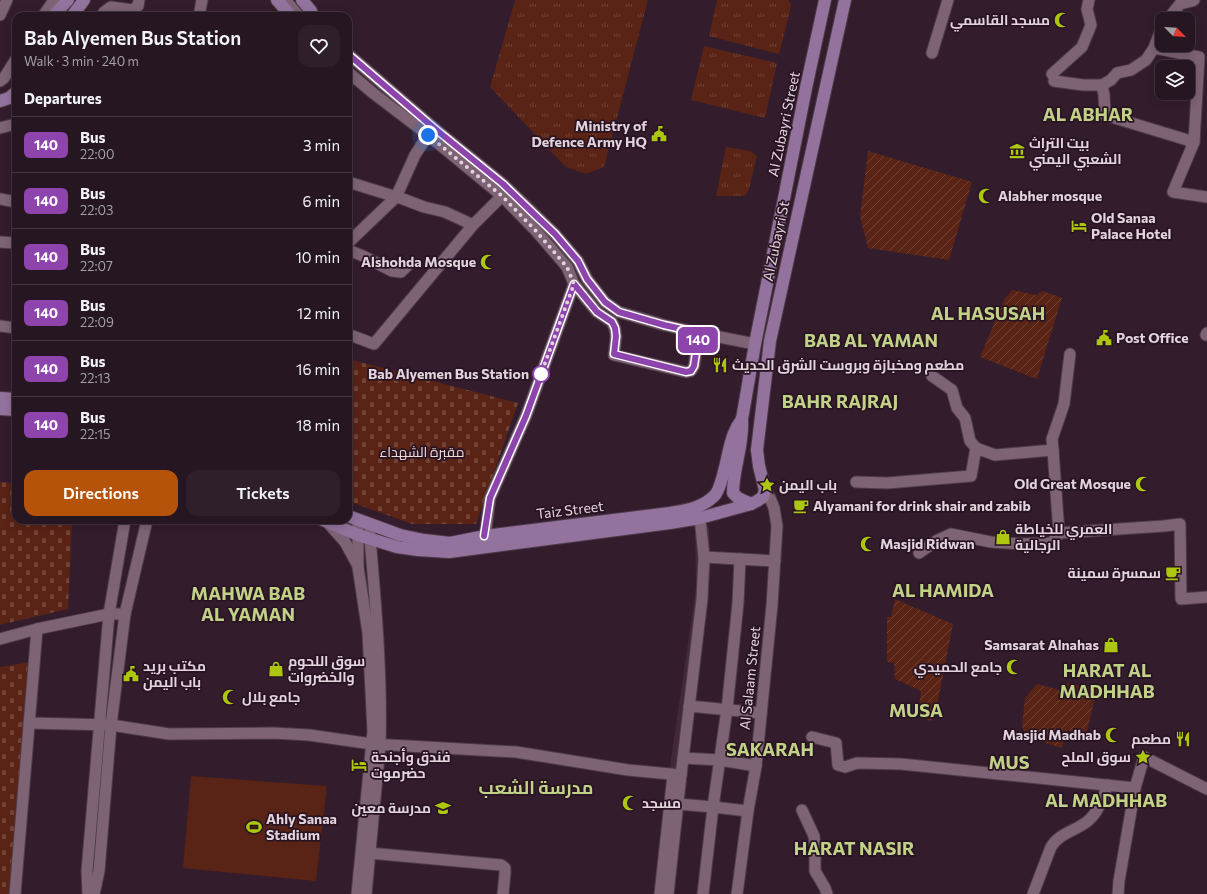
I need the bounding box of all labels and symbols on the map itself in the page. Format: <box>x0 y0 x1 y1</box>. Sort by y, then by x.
place label: مسجد القاسمي <box>950 11 1050 32</box>
mosque icon: مسجد القاسمي <box>1053 11 1071 29</box>
north arrow <box>1155 12 1195 52</box>
street label: Al Zubayri Street <box>764 69 803 178</box>
district label: AL ABHAR <box>1043 103 1134 125</box>
place label: Ministry of Defence Army HQ <box>532 117 647 150</box>
your location <box>418 125 438 145</box>
public building icon: Ministry of Defence Army HQ <box>650 125 668 143</box>
place label: بيت التراث الشعبي اليمني <box>1029 134 1122 171</box>
museum icon: بيت التراث الشعبي اليمني <box>1008 142 1026 160</box>
mosque icon: Alabher mosque <box>977 187 995 205</box>
place label: Alabher mosque <box>998 187 1102 204</box>
street label: Al Zubayri St <box>759 199 792 283</box>
place label: Old Sanaa Palace Hotel <box>1091 209 1171 242</box>
hotel icon: Old Sanaa Palace Hotel <box>1070 217 1088 235</box>
place label: Alshohda Mosque <box>361 253 476 270</box>
mosque icon: Alshohda Mosque <box>479 253 497 271</box>
district label: AL HASUSAH <box>931 302 1045 324</box>
line badge: 140 <box>675 327 721 353</box>
district label: BAB AL YAMAN <box>804 329 938 351</box>
public building icon: Post Office <box>1095 329 1113 347</box>
place label: Post Office <box>1116 329 1189 346</box>
restaurant icon: مطعم ومخبازة وبروست الشرق الحديث <box>711 356 729 374</box>
place label: مطعم ومخبازة وبروست الشرق الحديث <box>732 356 964 375</box>
place label: Bab Alyemen Bus Station <box>368 365 529 382</box>
marker: Bab Alyemen Bus Station <box>532 365 550 383</box>
district label: BAHR RAJRAJ <box>782 390 898 412</box>
park label: مقبرة الشهداء <box>380 443 464 460</box>
place label: Old Great Mosque <box>1014 475 1131 492</box>
mosque icon: Old Great Mosque <box>1134 475 1152 493</box>
place icon: باب اليمن <box>758 476 776 494</box>
place label: باب اليمن <box>779 476 837 494</box>
street label: Taiz Street <box>535 497 605 522</box>
cafe icon: Alyamani for drink shair and zabib <box>792 497 810 515</box>
place label: Alyamani for drink shair and zabib <box>813 497 1031 514</box>
place label: العمري للخياطة الرجالية <box>1015 520 1112 554</box>
shop icon: العمري للخياطة الرجالية <box>994 528 1012 546</box>
mosque icon: Masjid Ridwan <box>859 535 877 553</box>
place label: Masjid Ridwan <box>880 535 975 552</box>
place label: سمسرة سمينة <box>1067 564 1161 582</box>
cafe icon: سمسرة سمينة <box>1164 564 1182 582</box>
district label: AL HAMIDA <box>892 579 994 601</box>
district label: MAHWA BAB AL YAMAN <box>191 582 305 625</box>
street label: Al Salaam Street <box>736 625 763 731</box>
place label: Samsarat Alnahas <box>984 636 1099 653</box>
shop icon: Samsarat Alnahas <box>1102 636 1120 654</box>
place label: سوق اللحوم والخضروات <box>288 652 365 686</box>
place label: مكتب بريد باب اليمن <box>143 657 206 691</box>
place label: جامع الحميدي <box>914 658 1002 678</box>
mosque icon: جامع الحميدي <box>1005 658 1023 676</box>
district label: HARAT AL MADHHAB <box>1059 659 1155 702</box>
shop icon: سوق اللحوم والخضروات <box>267 660 285 678</box>
public building icon: مكتب بريد باب اليمن <box>122 665 140 683</box>
mosque icon: جامع بلال <box>221 688 239 706</box>
place label: جامع بلال <box>242 688 300 707</box>
district label: MUSA <box>889 699 943 721</box>
place label: Masjid Madhab <box>1002 726 1101 743</box>
mosque icon: Masjid Madhab <box>1104 726 1122 744</box>
place label: مطعم <box>1131 730 1171 749</box>
restaurant icon: مطعم <box>1174 730 1192 748</box>
district label: SAKARAH <box>726 738 814 760</box>
place label: فندق وأجنحة حضرموت <box>371 748 451 782</box>
place label: سوق الملح <box>1061 748 1131 767</box>
place icon: سوق الملح <box>1134 748 1152 766</box>
district label: MUS <box>988 751 1030 773</box>
hotel icon: فندق وأجنحة حضرموت <box>350 756 368 774</box>
district label: مدرسة الشعب <box>479 776 593 798</box>
district label: AL MADHHAB <box>1045 789 1167 811</box>
mosque icon: مسجد <box>621 794 639 812</box>
place label: مسجد <box>642 794 681 811</box>
place label: مدرسة معين <box>351 799 431 817</box>
school or university icon: مدرسة معين <box>434 799 452 817</box>
place label: Ahly Sanaa Stadium <box>266 810 337 843</box>
sports icon: Ahly Sanaa Stadium <box>245 818 263 836</box>
district label: HARAT NASIR <box>794 837 915 859</box>

